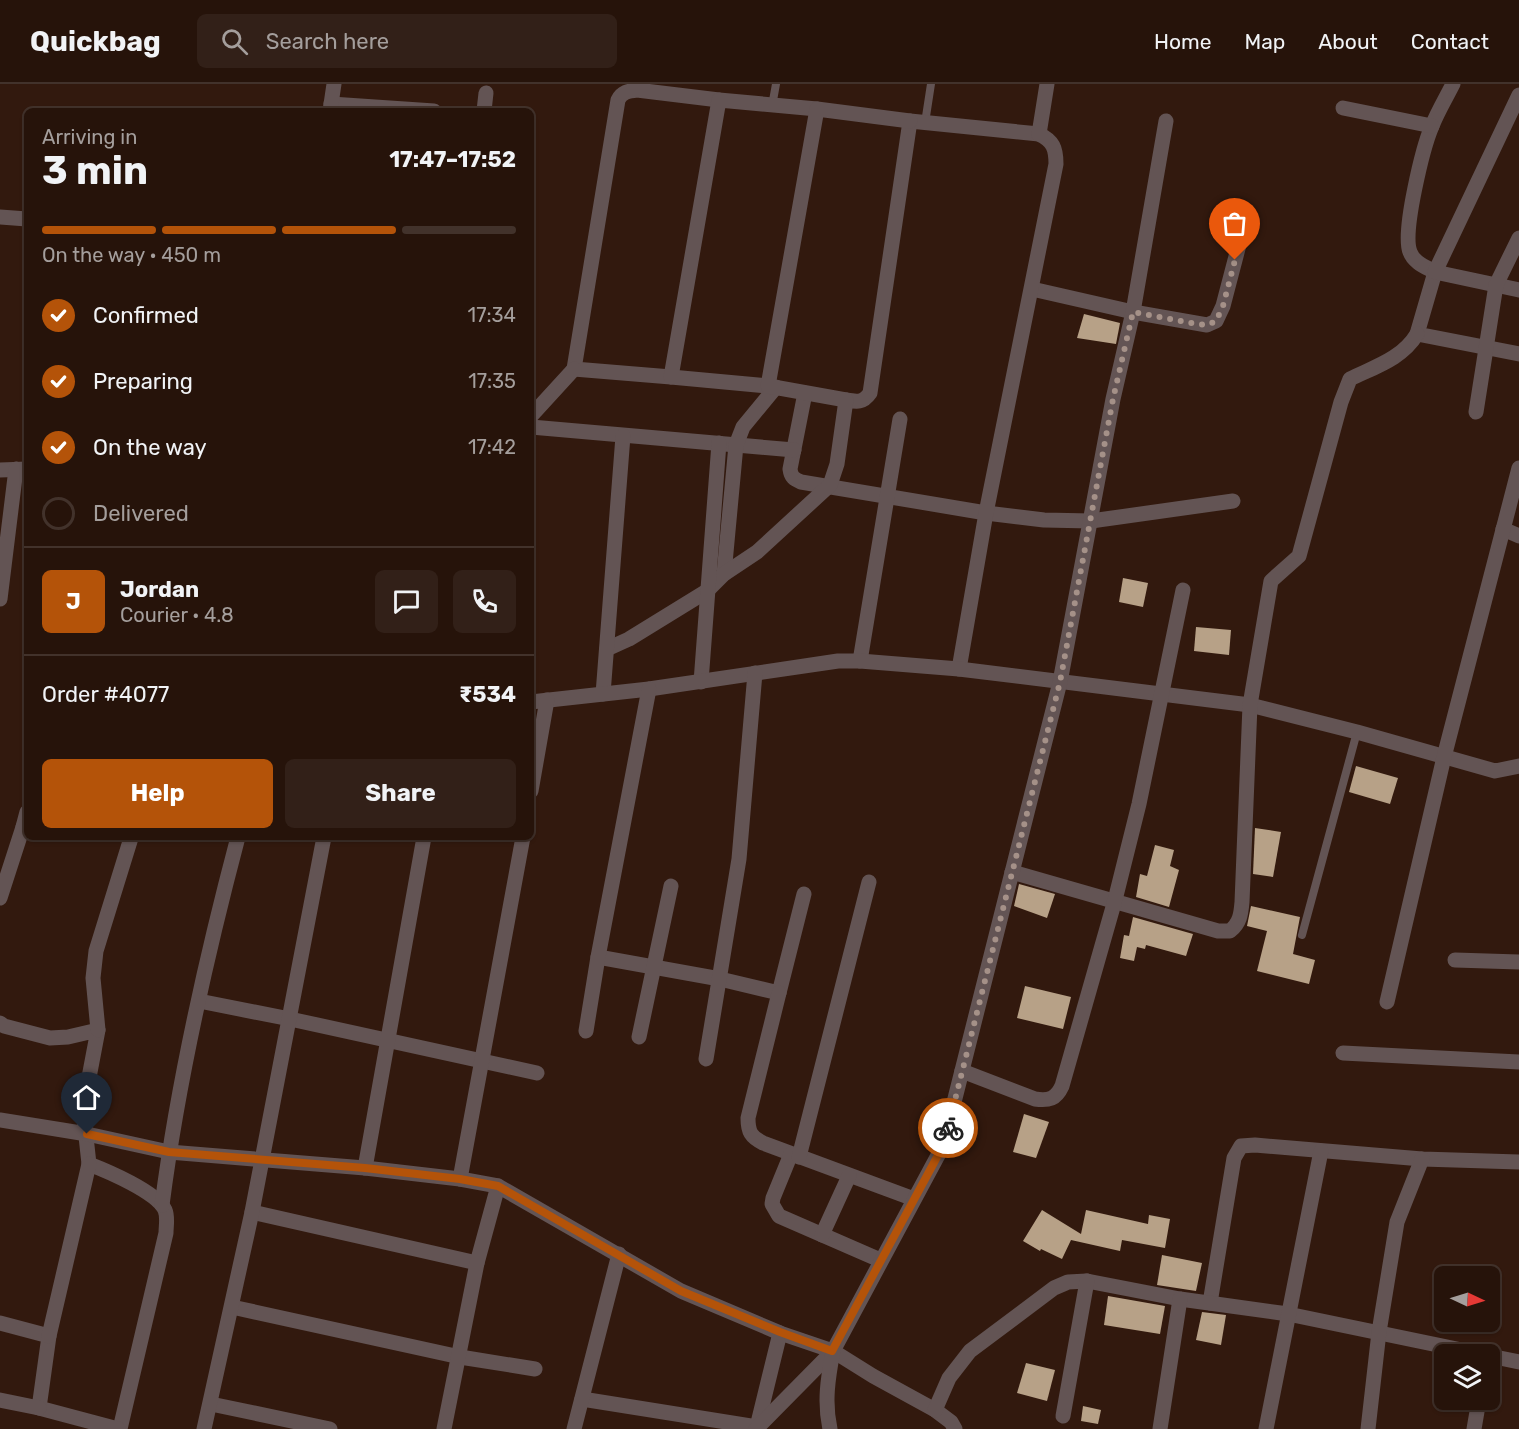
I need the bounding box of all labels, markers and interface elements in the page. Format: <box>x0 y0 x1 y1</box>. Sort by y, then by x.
search box <box>197 14 617 68</box>
text: Quickbag <box>30 25 161 58</box>
icon: search <box>218 25 251 58</box>
text: Search here <box>266 28 389 55</box>
text: Home <box>1154 29 1211 54</box>
text: Map <box>1244 29 1285 54</box>
text: About <box>1318 29 1378 54</box>
text: Contact <box>1411 29 1489 54</box>
text: Arriving in <box>42 125 137 149</box>
text: 17:47–17:52 <box>389 146 516 173</box>
text: 3 min <box>42 148 148 194</box>
pin <box>1209 198 1260 260</box>
icon: bag <box>1218 207 1251 240</box>
text: On the way · 450 m <box>42 243 221 267</box>
icon: check <box>42 299 75 332</box>
text: Confirmed <box>93 302 199 329</box>
text: 17:34 <box>468 303 516 327</box>
icon: check <box>42 365 75 398</box>
text: Preparing <box>93 368 193 395</box>
text: 17:35 <box>468 369 516 393</box>
icon: check <box>42 431 75 464</box>
text: On the way <box>93 434 207 461</box>
text: 17:42 <box>468 435 516 459</box>
text: Delivered <box>93 500 189 527</box>
button: chat <box>375 570 438 633</box>
button: phone <box>453 570 516 633</box>
text: Jordan <box>120 576 199 603</box>
text: J <box>66 588 81 615</box>
text: Courier · 4.8 <box>120 603 234 627</box>
text: Order #4077 <box>42 681 169 708</box>
text: ₹534 <box>459 681 516 708</box>
button: Help <box>42 759 273 828</box>
button: Share <box>285 759 516 828</box>
pin <box>61 1072 112 1134</box>
icon: home <box>70 1081 103 1114</box>
courier <box>918 1098 978 1158</box>
icon: bike <box>932 1112 965 1145</box>
north arrow <box>1434 1266 1500 1332</box>
map controls <box>1434 1266 1500 1410</box>
button: layers <box>1434 1344 1500 1410</box>

